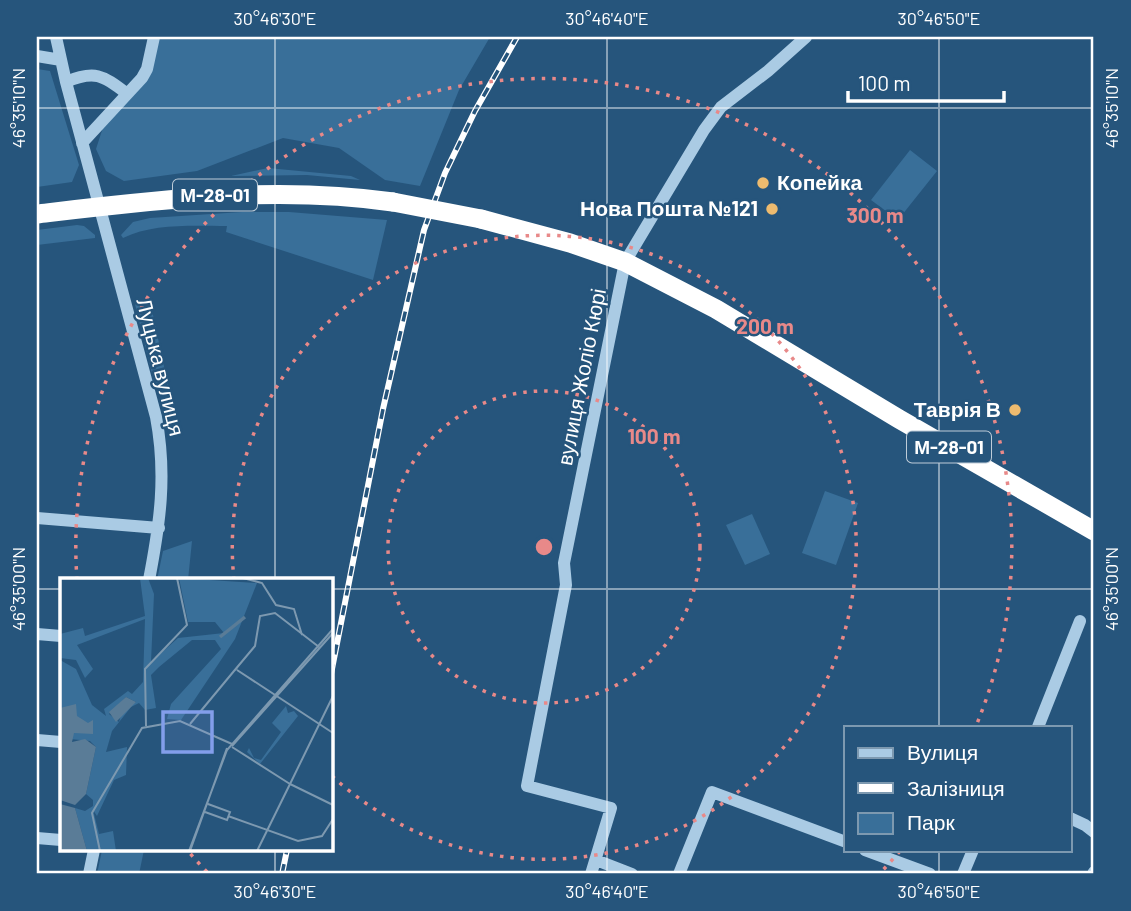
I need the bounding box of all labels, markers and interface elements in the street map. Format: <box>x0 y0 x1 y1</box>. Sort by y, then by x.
text: 30°46'30"E <box>234 7 316 29</box>
text: 30°46'40"E <box>565 7 649 29</box>
text: 30°46'50"E <box>898 7 980 29</box>
scale bar <box>848 60 1003 104</box>
text: 46°35'10"N <box>7 68 29 148</box>
text: 46°35'10"N <box>1100 68 1122 148</box>
text: 100 m <box>858 70 911 95</box>
place label: Копейка <box>777 169 862 194</box>
marker: Копейка <box>755 175 771 191</box>
road number: М-28-01 <box>173 180 257 210</box>
place label: Нова Пошта №121 <box>580 195 758 220</box>
marker: Нова Пошта №121 <box>764 201 780 217</box>
text: 300 m <box>846 202 904 227</box>
street label: вулиця Жоліо Кюрі <box>551 286 610 467</box>
street label: Луцька вулиця <box>132 295 191 438</box>
text: 200 m <box>736 313 794 338</box>
place label: Таврія В <box>914 396 1001 421</box>
marker: Таврія В <box>1007 402 1023 418</box>
text: 100 m <box>627 423 681 448</box>
road number: М-28-01 <box>907 432 991 462</box>
centre of rings <box>532 535 556 559</box>
text: 46°35'00"N <box>7 547 29 631</box>
text: 46°35'00"N <box>1100 547 1122 631</box>
inset map <box>60 578 332 852</box>
legend <box>844 726 1072 852</box>
text: Вулиця <box>907 739 978 764</box>
text: Залізниця <box>907 775 1005 800</box>
text: Парк <box>907 809 955 834</box>
text: 30°46'30"E <box>234 880 316 902</box>
text: 30°46'40"E <box>565 880 649 902</box>
text: 30°46'50"E <box>898 880 980 902</box>

